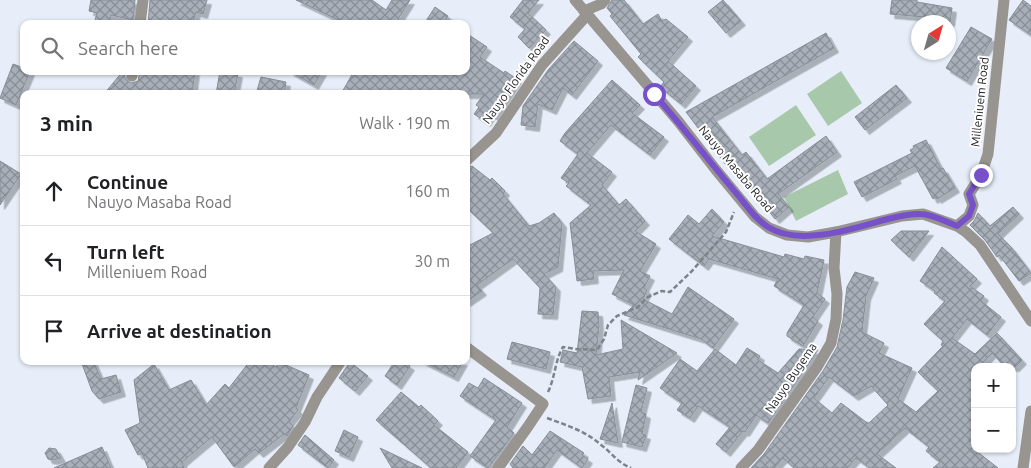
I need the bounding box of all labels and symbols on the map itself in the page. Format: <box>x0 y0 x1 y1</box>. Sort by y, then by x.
north arrow <box>911 15 956 60</box>
street label: Nauyo Florida Road <box>480 34 552 126</box>
street label: Milleniuem Road <box>968 56 991 148</box>
route start <box>643 83 666 106</box>
street label: Nauyo Masaba Road <box>696 123 776 214</box>
route end <box>970 164 993 187</box>
street label: Nauyo Bugema <box>762 340 819 415</box>

